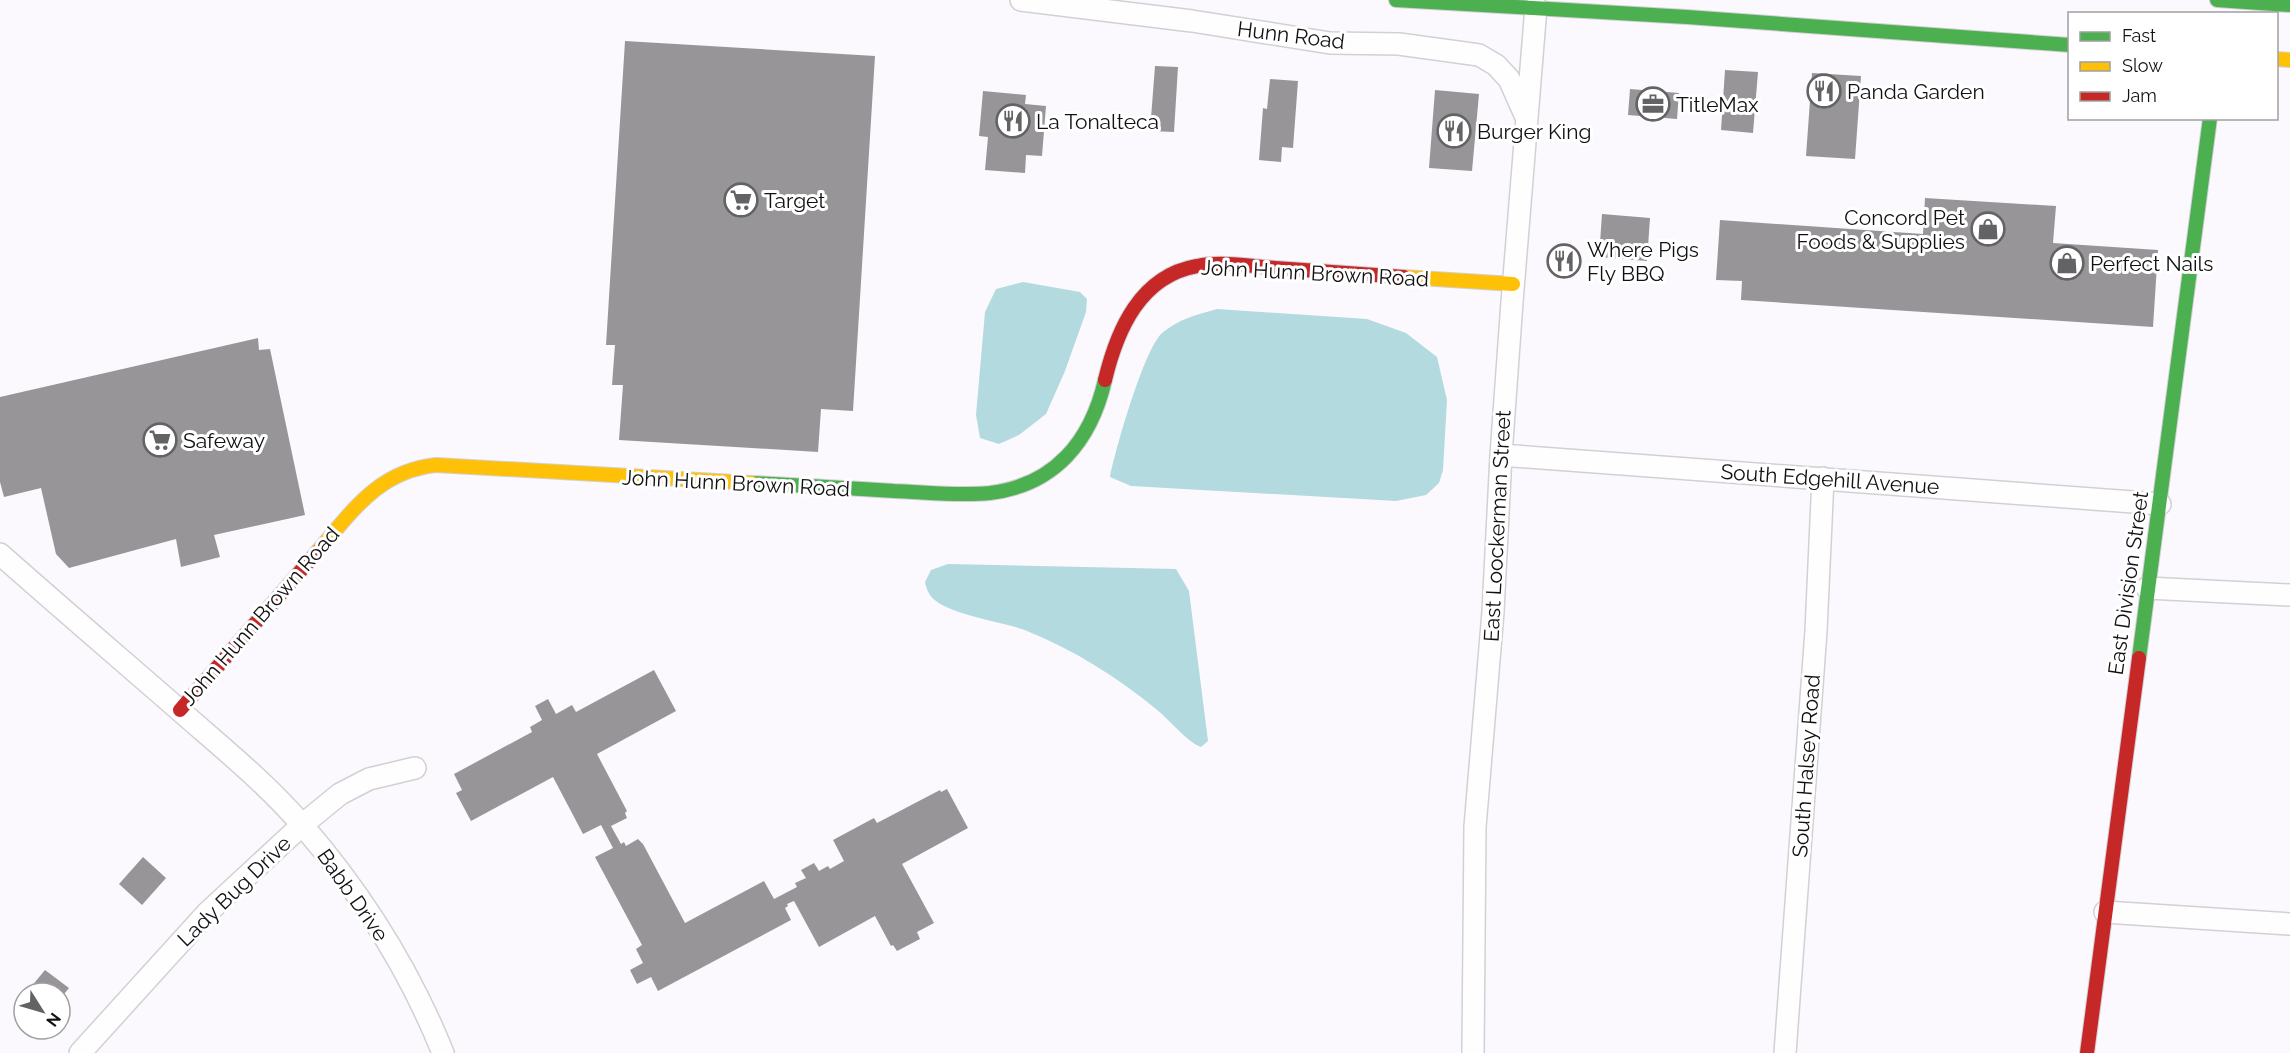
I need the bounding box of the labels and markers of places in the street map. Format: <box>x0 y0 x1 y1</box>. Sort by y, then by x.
restaurant icon: Panda Garden <box>1806 73 1842 109</box>
place label: Panda Garden <box>1847 79 1985 104</box>
office icon: TitleMax <box>1635 86 1671 122</box>
place label: TitleMax <box>1676 92 1759 117</box>
restaurant icon: La Tonalteca <box>995 103 1031 139</box>
place label: La Tonalteca <box>1036 109 1159 134</box>
restaurant icon: Burger King <box>1436 113 1472 149</box>
place label: Burger King <box>1477 119 1591 144</box>
supermarket icon: Target <box>723 182 759 218</box>
place label: Target <box>764 188 825 213</box>
place label: Concord Pet Foods & Supplies <box>1797 205 1965 254</box>
shop icon: Concord Pet Foods & Supplies <box>1970 211 2006 247</box>
place label: Where Pigs Fly BBQ <box>1587 237 1699 286</box>
restaurant icon: Where Pigs Fly BBQ <box>1546 243 1582 279</box>
shop icon: Perfect Nails <box>2049 245 2085 281</box>
place label: Perfect Nails <box>2090 251 2213 276</box>
supermarket icon: Safeway <box>142 422 178 458</box>
place label: Safeway <box>183 428 265 453</box>

